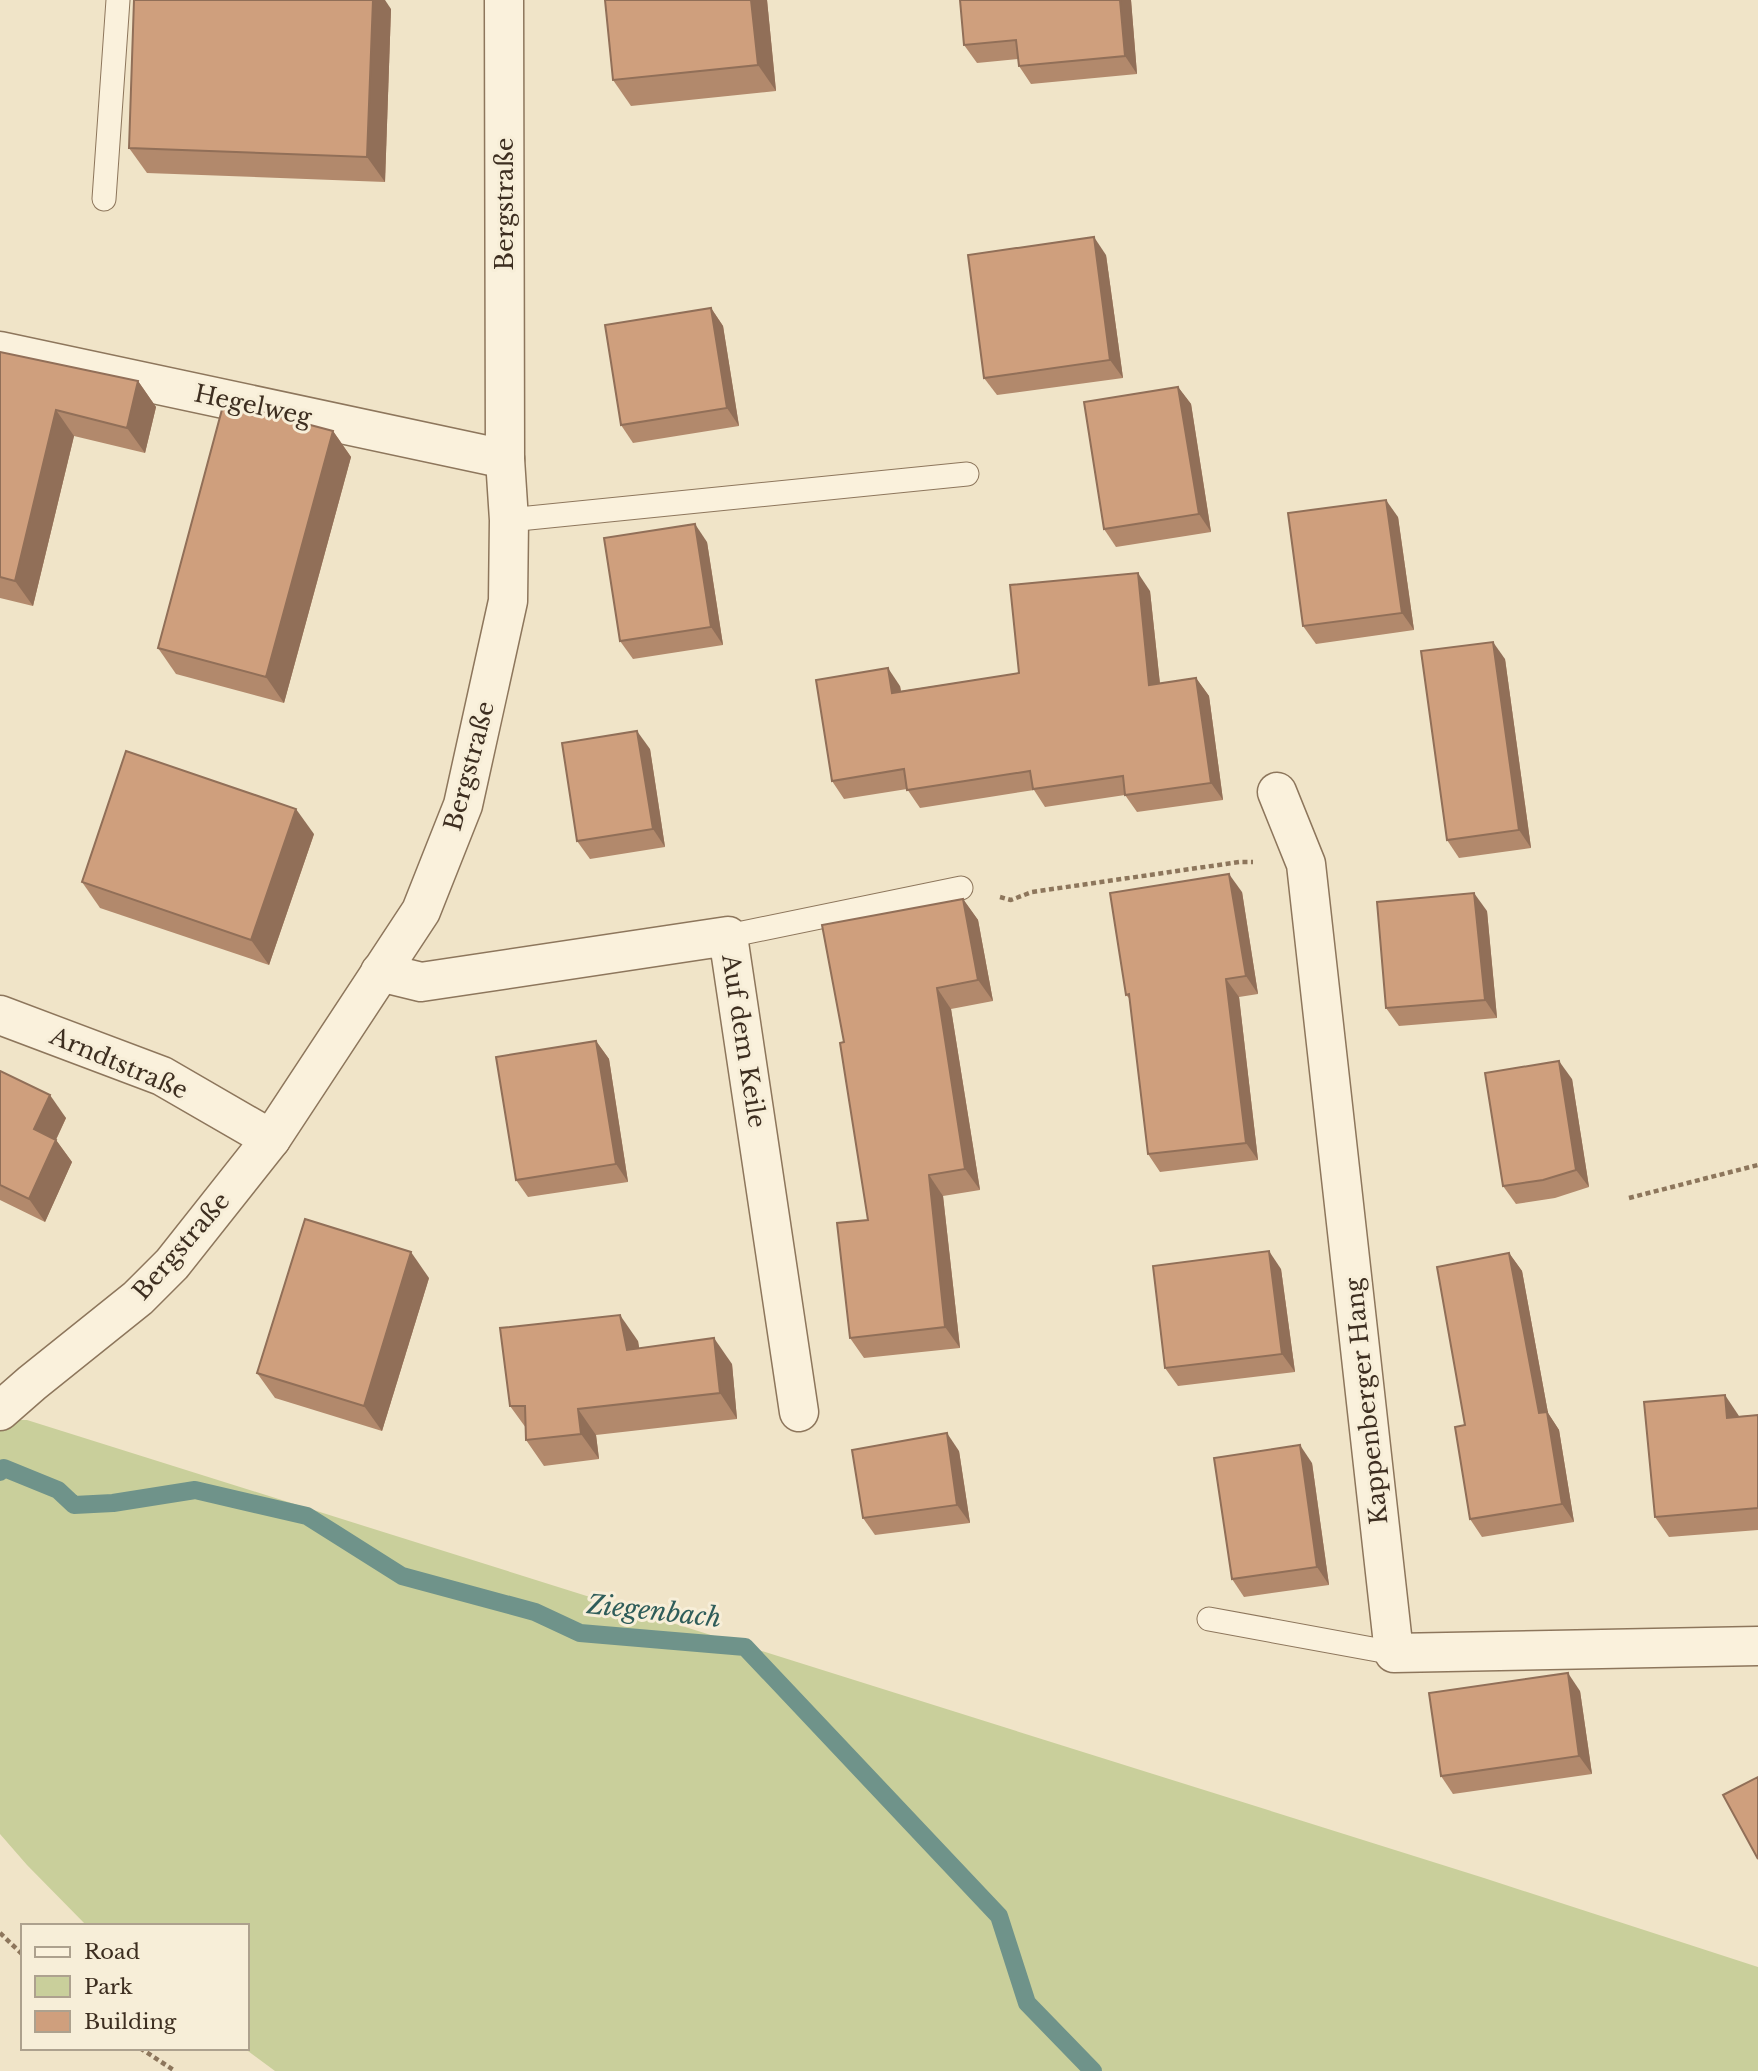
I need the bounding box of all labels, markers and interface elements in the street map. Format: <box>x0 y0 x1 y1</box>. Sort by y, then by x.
street label: Bergstraße <box>490 138 519 270</box>
street label: Hegelweg <box>192 378 315 432</box>
street label: Bergstraße <box>438 698 500 834</box>
street label: Auf dem Keile <box>716 951 772 1130</box>
street label: Arndtstraße <box>45 1021 192 1105</box>
street label: Bergstraße <box>126 1186 236 1306</box>
street label: Kappenberger Hang <box>1339 1276 1393 1526</box>
water label: Ziegenbach <box>584 1588 723 1634</box>
legend <box>21 1924 248 2050</box>
text: Road <box>84 1939 140 1965</box>
text: Park <box>84 1974 133 2000</box>
text: Building <box>84 2009 177 2035</box>

